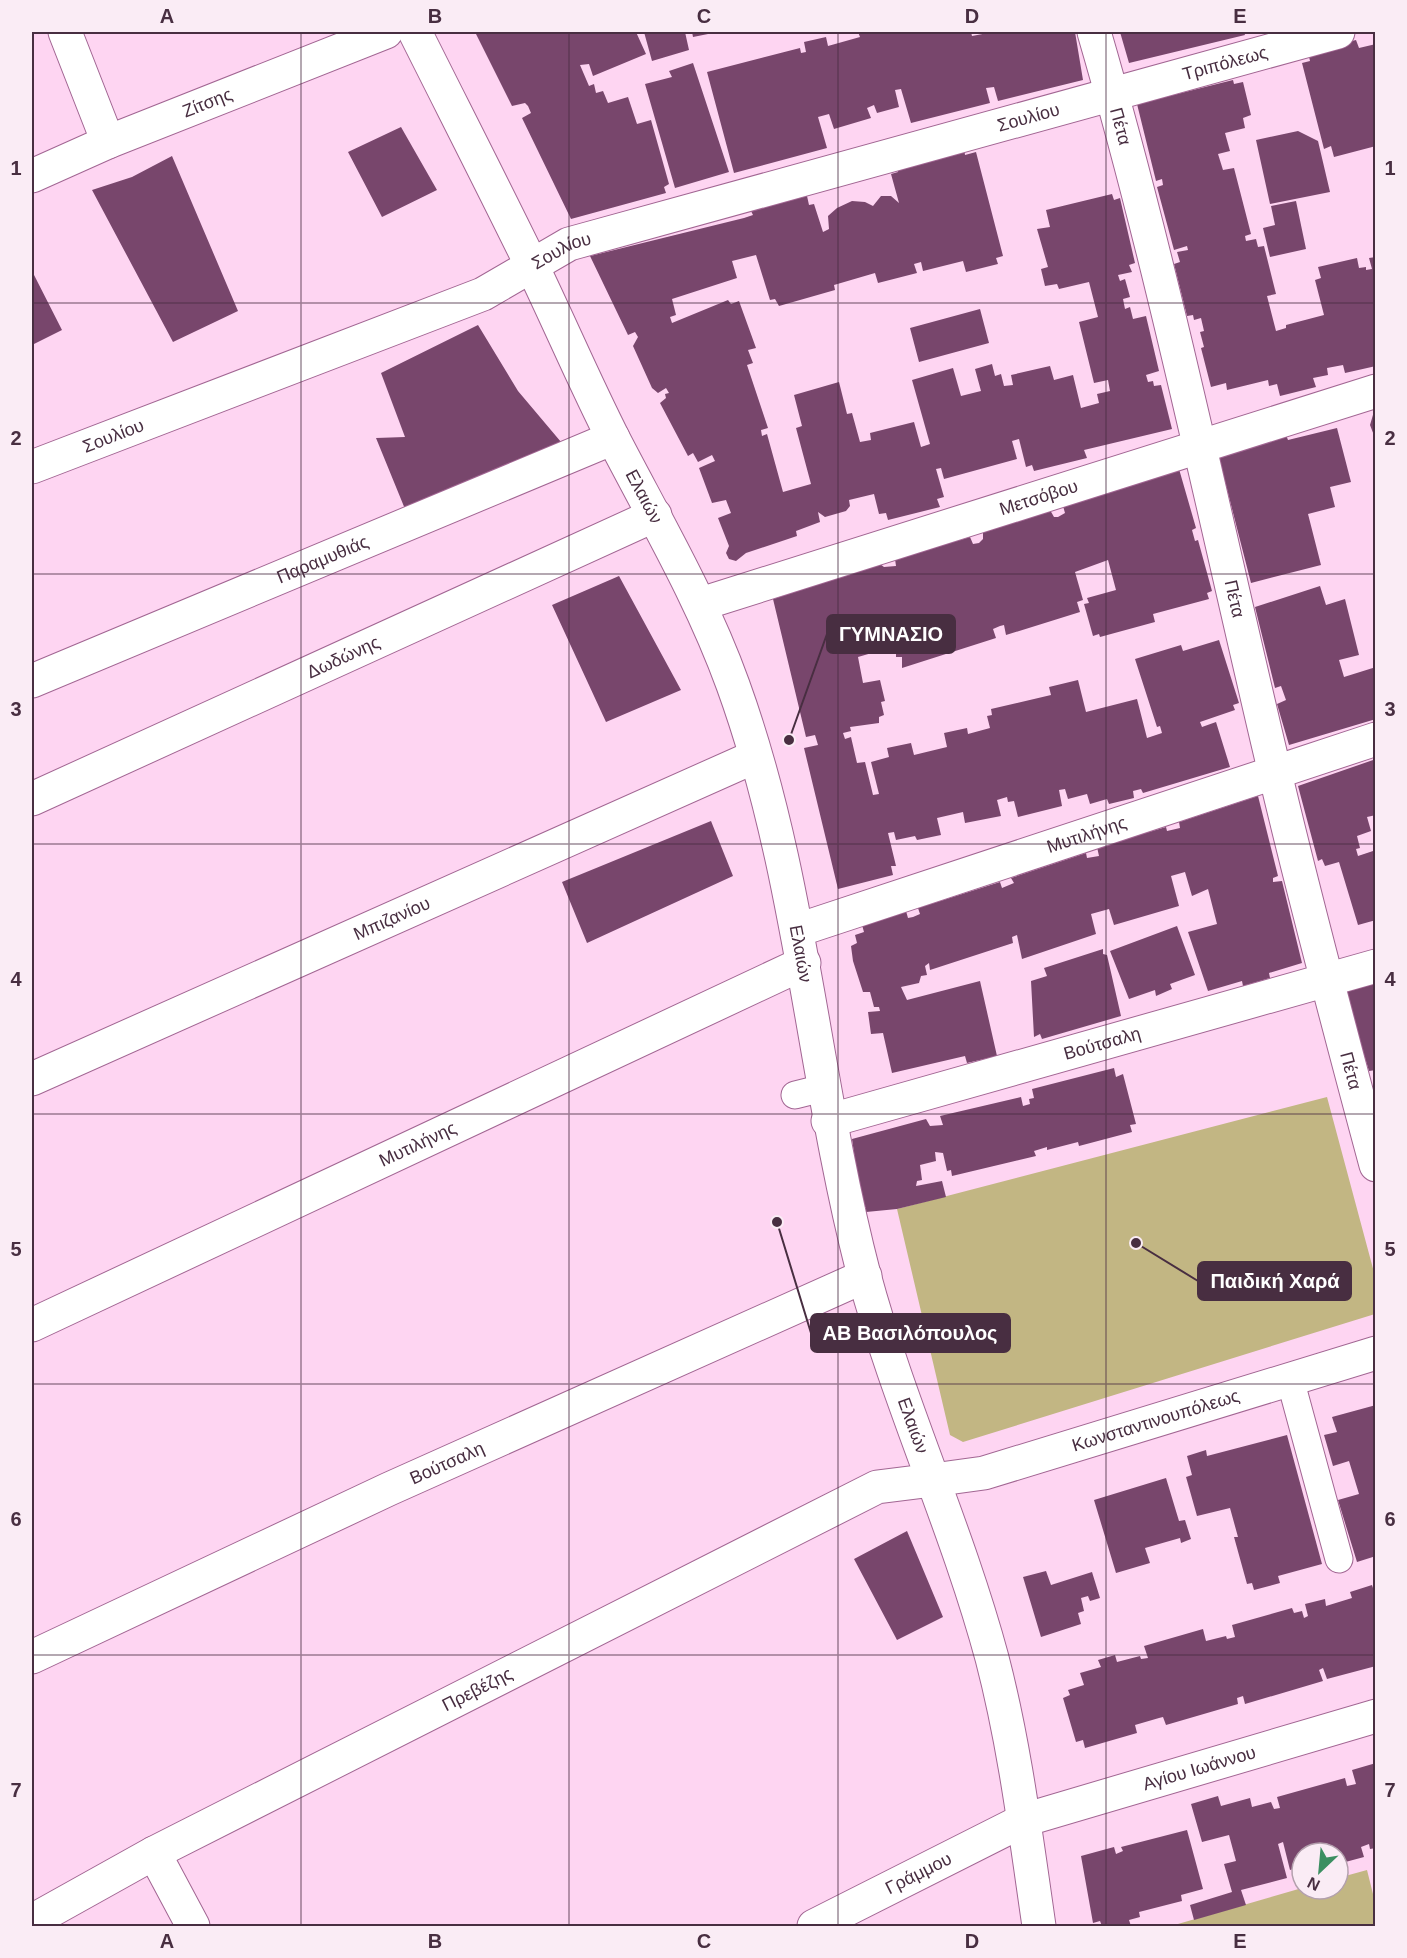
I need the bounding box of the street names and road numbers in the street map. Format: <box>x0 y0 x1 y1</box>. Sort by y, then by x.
street label: Τριπόλεως <box>1180 42 1270 84</box>
street label: Ζίτσης <box>180 84 235 122</box>
street label: Σουλίου <box>995 99 1062 135</box>
street label: Πέτα <box>1106 105 1135 147</box>
street label: Σουλίου <box>528 228 593 273</box>
street label: Σουλίου <box>80 415 147 457</box>
street label: Ελαιών <box>621 466 666 527</box>
street label: Μετσόβου <box>997 476 1080 519</box>
street label: Παραμυθιάς <box>274 531 372 587</box>
street label: Πέτα <box>1221 578 1249 620</box>
street label: Δωδώνης <box>304 632 383 682</box>
street label: Μυτιλήνης <box>1044 812 1129 857</box>
street label: Μπιζανίου <box>351 893 433 944</box>
street label: Ελαιών <box>786 923 816 984</box>
street label: Βούτσαλη <box>1061 1023 1143 1064</box>
street label: Πέτα <box>1336 1050 1365 1092</box>
street label: Μυτιλήνης <box>376 1117 460 1171</box>
street label: Κωνσταντινουπόλεως <box>1069 1385 1242 1455</box>
street label: Ελαιών <box>894 1395 932 1456</box>
street label: Βούτσαλη <box>407 1438 487 1488</box>
street label: Πρεβέζης <box>439 1663 516 1715</box>
street label: Αγίου Ιωάννου <box>1140 1742 1258 1794</box>
street label: Γράμμου <box>882 1848 955 1898</box>

